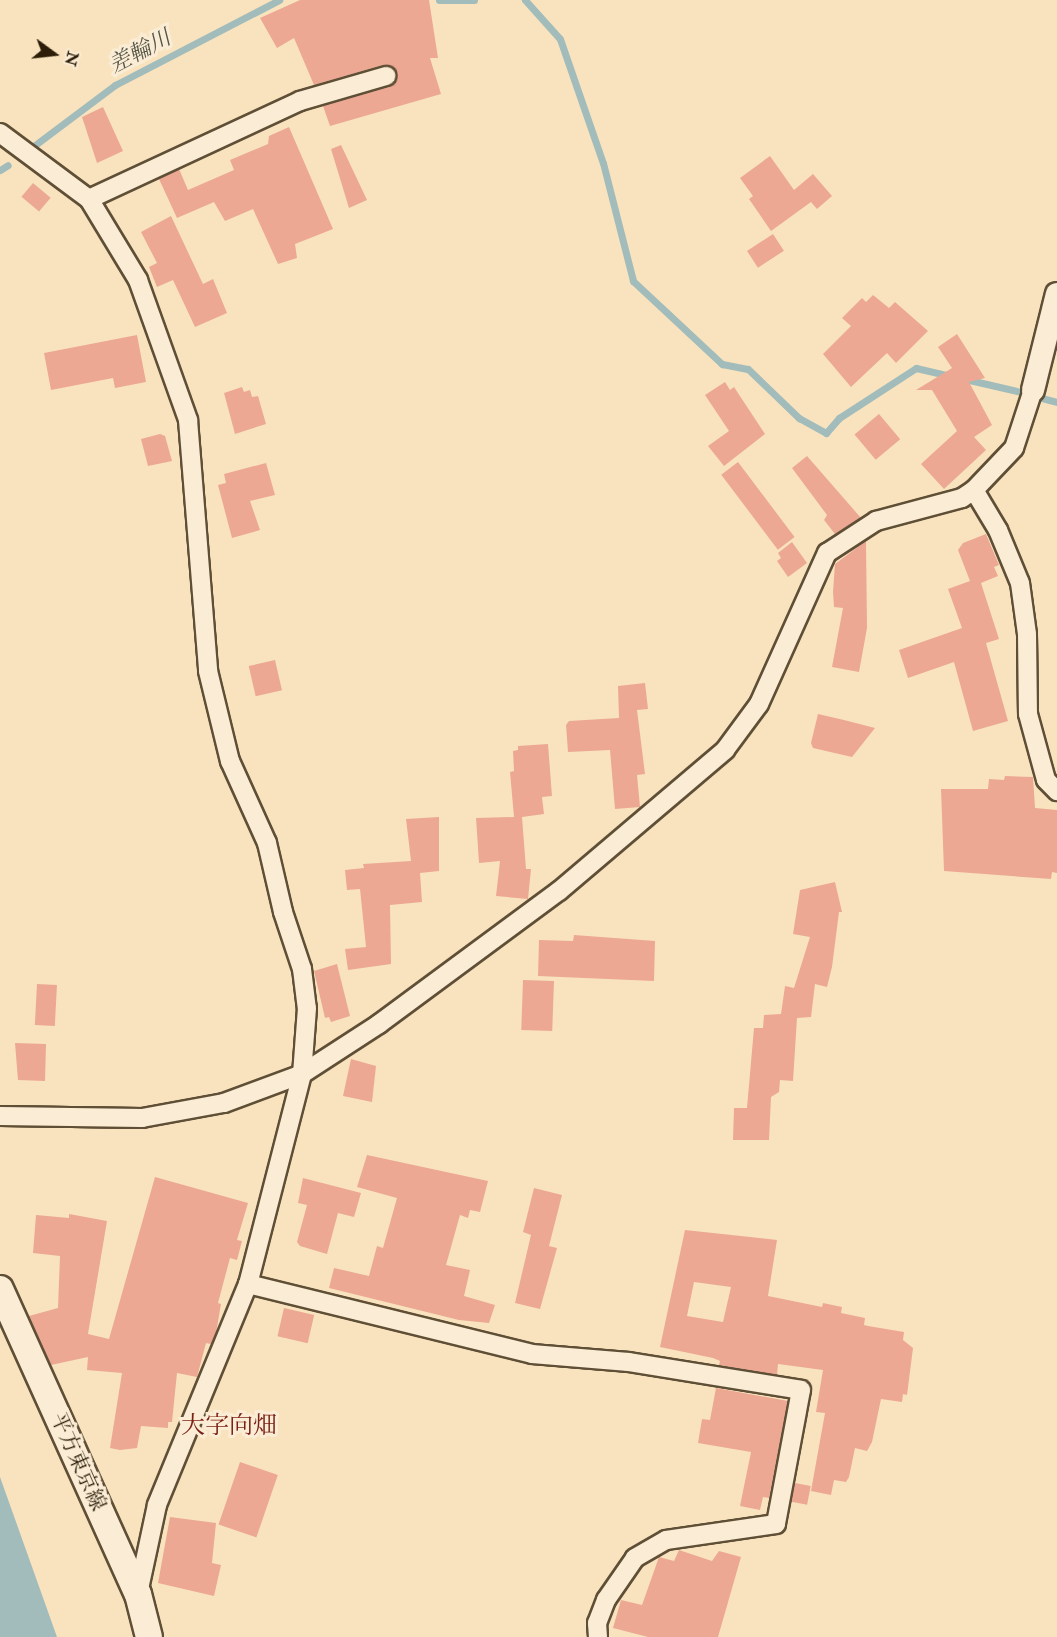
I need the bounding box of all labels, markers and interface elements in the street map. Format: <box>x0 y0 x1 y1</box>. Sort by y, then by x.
north arrow <box>24 24 84 84</box>
water label: 差輪川 <box>105 25 175 79</box>
text: N <box>60 49 83 68</box>
street label: 平方東京線 <box>45 1409 111 1515</box>
district label: 大字向畑 <box>181 1412 277 1440</box>

